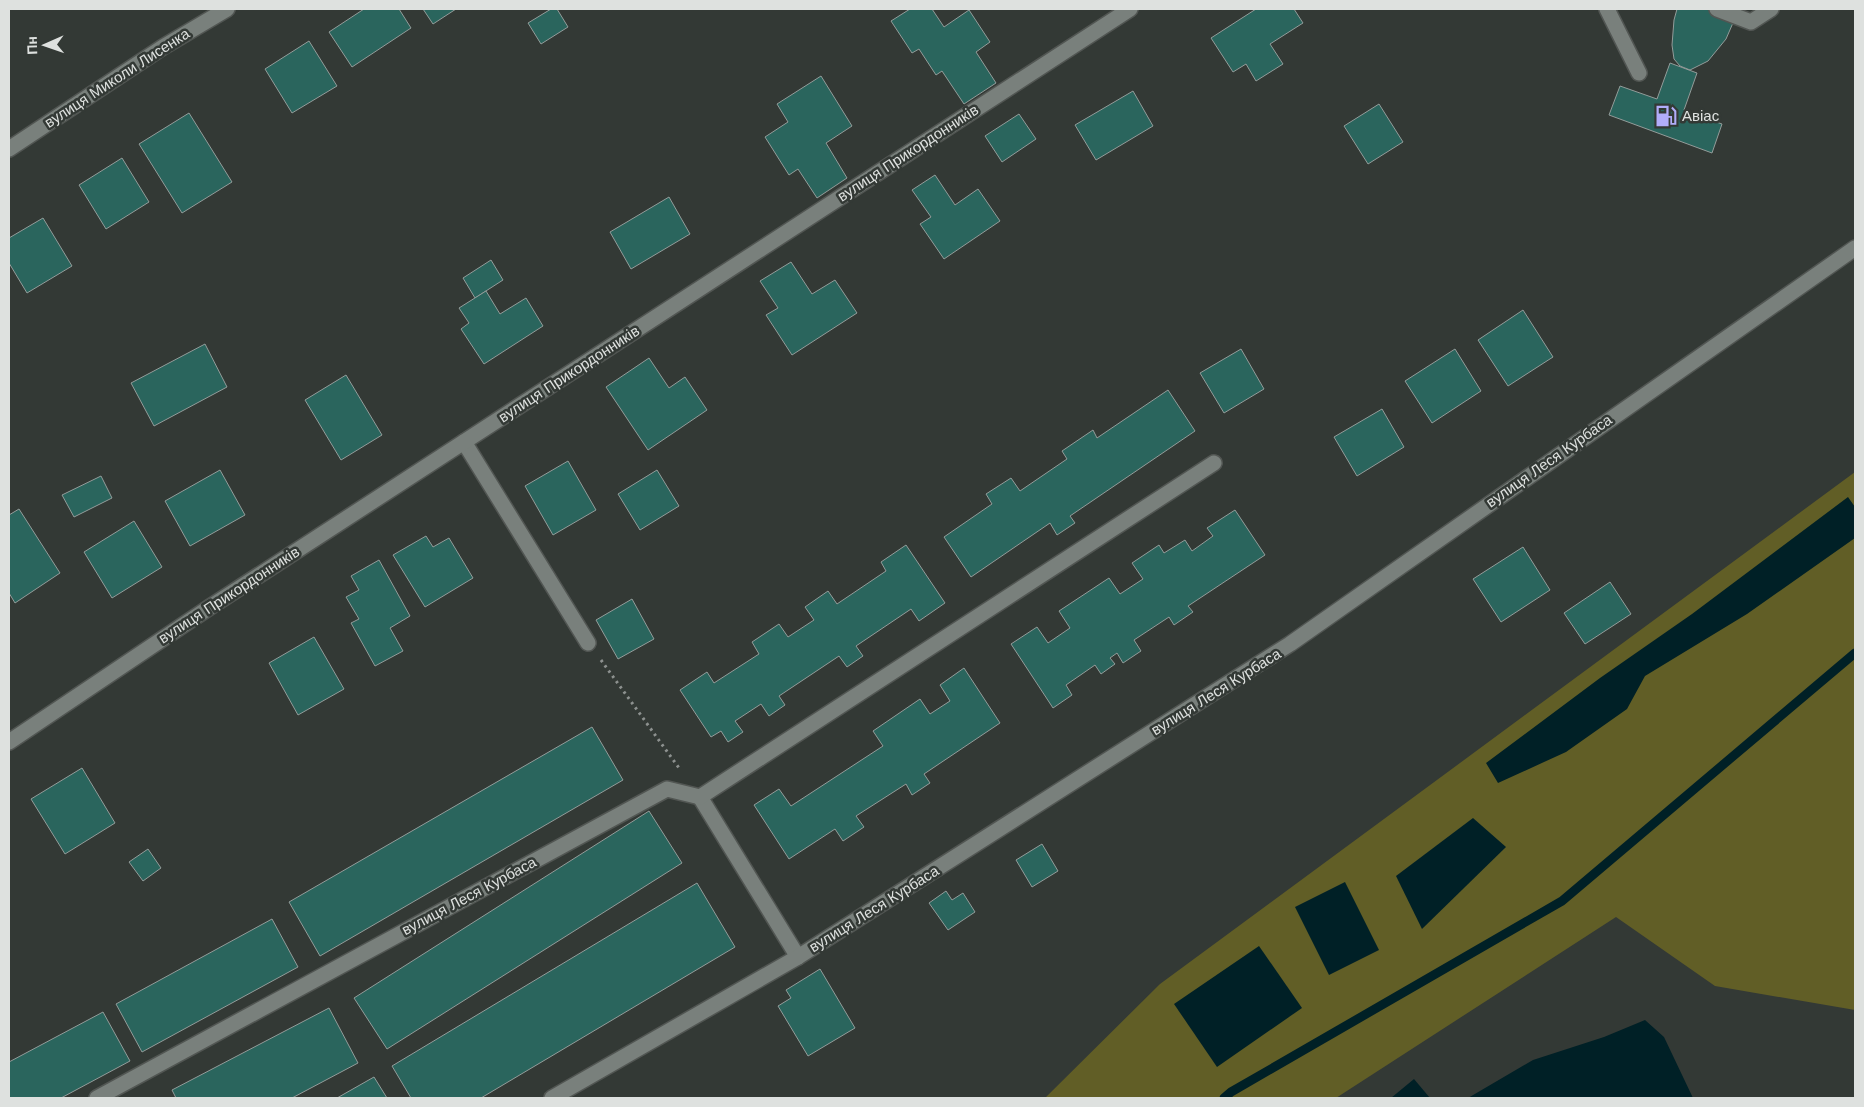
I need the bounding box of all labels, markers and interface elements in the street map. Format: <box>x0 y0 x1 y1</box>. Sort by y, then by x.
north arrow <box>20 20 70 70</box>
street label: вулиця Миколи Лисенка <box>41 24 193 132</box>
text: Пн <box>24 36 40 55</box>
street label: вулиця Прикордонників <box>834 101 982 205</box>
fuel station icon: Авіас <box>1653 103 1679 129</box>
place label: Авіас <box>1682 107 1720 125</box>
street label: вулиця Прикордонників <box>495 322 643 426</box>
street label: вулиця Леся Курбаса <box>1483 410 1616 511</box>
street label: вулиця Прикордонників <box>155 543 303 647</box>
street label: вулиця Леся Курбаса <box>1148 644 1285 739</box>
street label: вулиця Леся Курбаса <box>399 853 540 939</box>
street label: вулиця Леся Курбаса <box>806 861 943 956</box>

